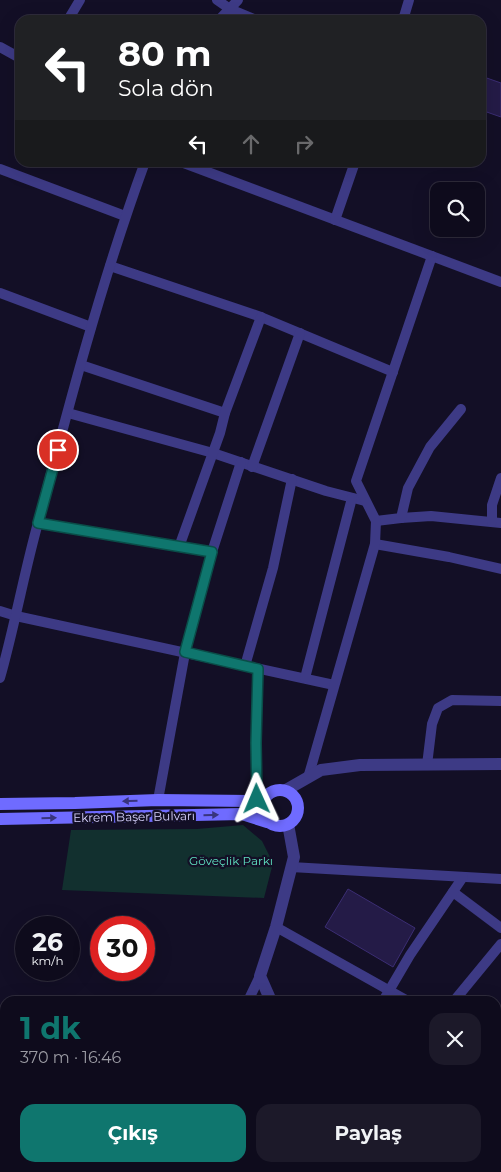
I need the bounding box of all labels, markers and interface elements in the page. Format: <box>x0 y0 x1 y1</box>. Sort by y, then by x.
text: 80 m <box>118 32 212 75</box>
icon: left <box>35 35 100 100</box>
text: Sola dön <box>118 75 214 102</box>
icon: left <box>184 130 212 158</box>
icon: ahead <box>237 130 265 158</box>
icon: right <box>290 130 318 158</box>
map controls <box>430 182 485 237</box>
button: search <box>430 182 485 237</box>
pin <box>37 429 79 471</box>
icon: arrive <box>44 436 72 464</box>
position arrow <box>230 772 282 824</box>
one-way arrow <box>122 797 138 805</box>
street label: Ekrem Başer Bulvarı <box>73 808 195 825</box>
one-way arrow <box>203 811 219 819</box>
one-way arrow <box>41 814 57 822</box>
park label: Göveçlik Parkı <box>189 853 273 868</box>
speed limit sign: 30 <box>90 916 155 981</box>
text: 26 <box>32 927 63 957</box>
text: km/h <box>31 953 64 968</box>
text: 1 dk <box>20 1010 81 1047</box>
button: close <box>429 1013 481 1065</box>
text: 370 m · 16:46 <box>20 1048 121 1067</box>
button: Çıkış <box>20 1104 246 1162</box>
button: Paylaş <box>256 1104 481 1162</box>

